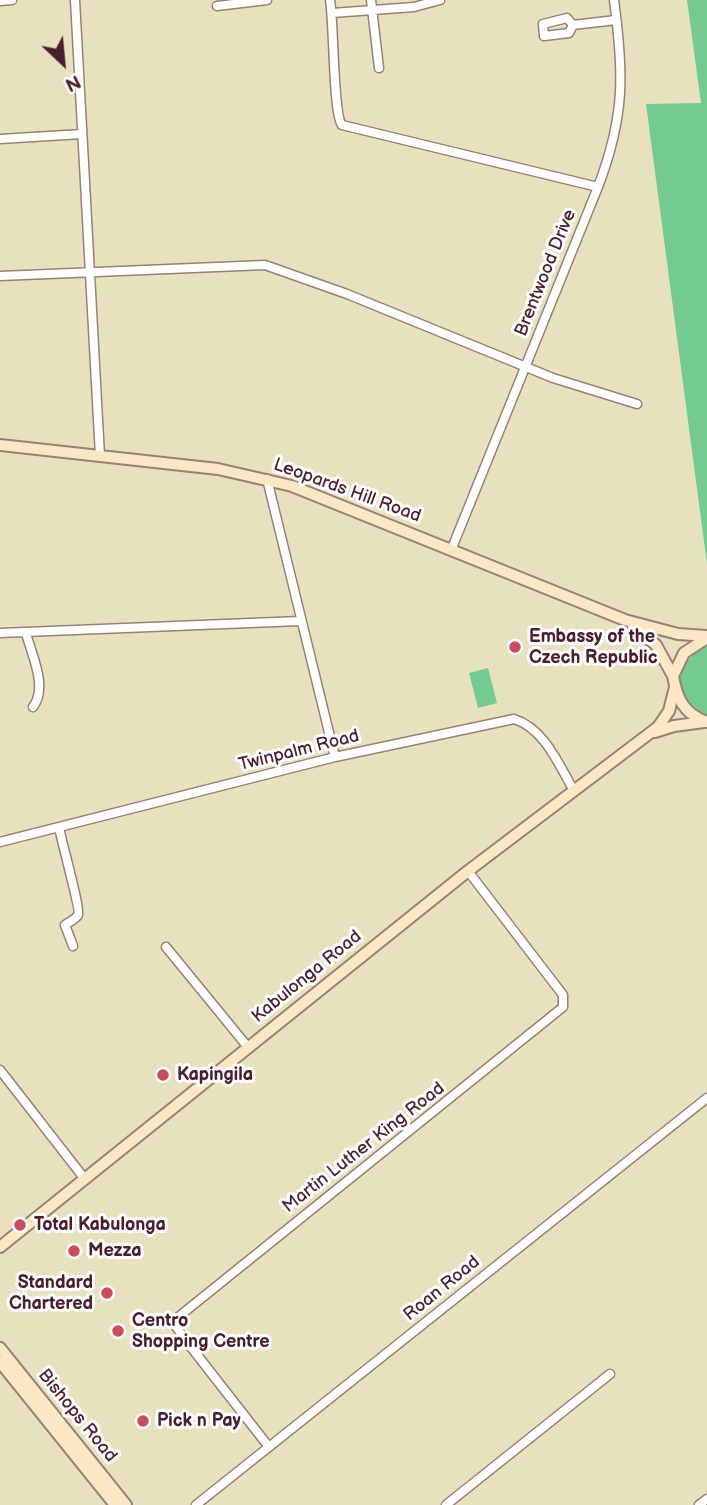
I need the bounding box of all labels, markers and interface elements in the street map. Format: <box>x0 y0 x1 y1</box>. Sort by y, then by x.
north arrow <box>28 28 98 98</box>
text: N <box>61 69 84 96</box>
street label: Brentwood Drive <box>511 207 581 339</box>
street label: Leopards Hill Road <box>270 454 424 528</box>
place label: Embassy of the Czech Republic <box>529 626 658 668</box>
marker: Embassy of the Czech Republic <box>507 639 523 655</box>
street label: Twinpalm Road <box>236 726 362 776</box>
street label: Kabulonga Road <box>248 926 366 1028</box>
place label: Kapingila <box>177 1064 253 1086</box>
marker: Kapingila <box>155 1067 171 1083</box>
street label: Martin Luther King Road <box>279 1078 449 1218</box>
place label: Total Kabulonga <box>34 1214 166 1236</box>
marker: Total Kabulonga <box>12 1217 28 1233</box>
place label: Mezza <box>88 1240 141 1262</box>
marker: Mezza <box>66 1243 82 1259</box>
street label: Roan Road <box>400 1252 484 1326</box>
place label: Standard Chartered <box>9 1272 93 1314</box>
marker: Standard Chartered <box>99 1285 115 1301</box>
place label: Centro Shopping Centre <box>132 1310 269 1352</box>
marker: Centro Shopping Centre <box>110 1323 126 1339</box>
street label: Bishops Road <box>33 1365 121 1467</box>
place label: Pick n Pay <box>157 1410 241 1432</box>
marker: Pick n Pay <box>135 1413 151 1429</box>

